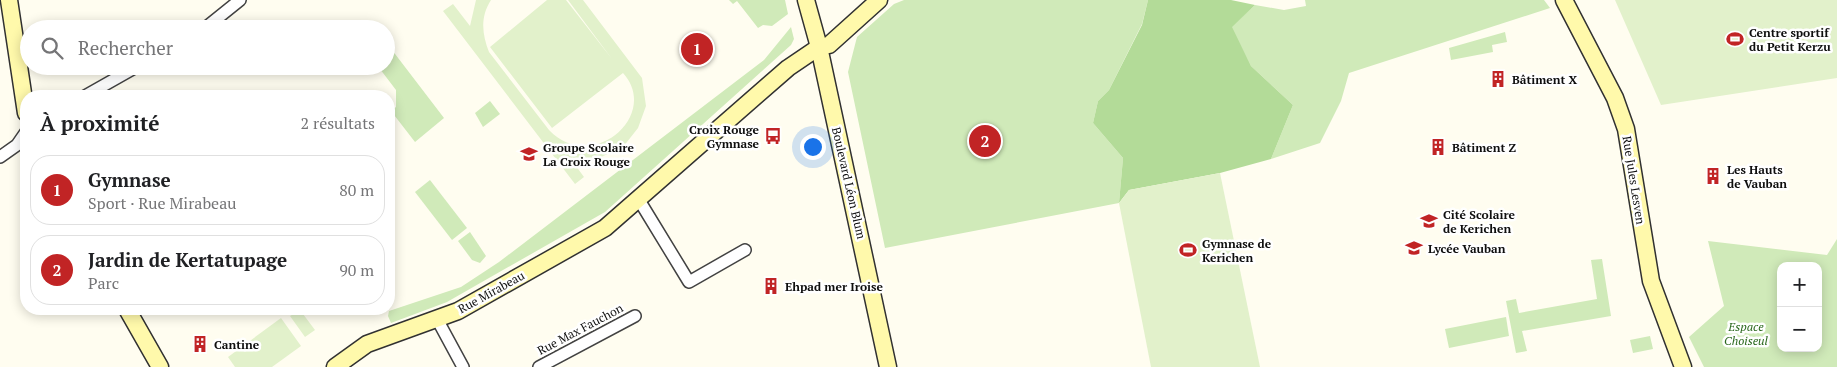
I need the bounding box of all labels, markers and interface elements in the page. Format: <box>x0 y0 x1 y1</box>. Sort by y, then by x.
search box <box>20 20 395 75</box>
place label: Centre sportif du Petit Kerzu <box>1749 25 1831 54</box>
sports icon: Centre sportif du Petit Kerzu <box>1725 29 1745 49</box>
pin: 1 <box>681 30 713 68</box>
icon: search <box>38 34 66 62</box>
text: Rechercher <box>78 35 173 60</box>
building icon: Bâtiment X <box>1488 69 1508 89</box>
place label: Bâtiment X <box>1512 72 1578 87</box>
text: À proximité <box>40 109 160 137</box>
text: 2 résultats <box>301 112 375 134</box>
place label: Croix Rouge Gymnase <box>689 122 760 151</box>
pin: 2 <box>969 122 1001 160</box>
bus stop icon: Croix Rouge Gymnase <box>763 126 783 146</box>
street label: Boulevard Léon Blum <box>829 126 869 241</box>
your location <box>800 134 826 160</box>
street label: Rue Jules Lesven <box>1620 135 1648 225</box>
building icon: Bâtiment Z <box>1428 137 1448 157</box>
place label: Groupe Scolaire La Croix Rouge <box>543 140 635 169</box>
place label: Bâtiment Z <box>1452 140 1517 155</box>
school or university icon: Groupe Scolaire La Croix Rouge <box>519 144 539 164</box>
place label: Les Hauts de Vauban <box>1727 162 1787 191</box>
building icon: Les Hauts de Vauban <box>1703 166 1723 186</box>
text: Gymnase <box>88 167 171 192</box>
text: 1 <box>52 179 62 201</box>
text: 80 m <box>339 179 374 201</box>
text: Sport · Rue Mirabeau <box>88 192 236 214</box>
place label: Cité Scolaire de Kerichen <box>1443 207 1516 236</box>
school or university icon: Cité Scolaire de Kerichen <box>1419 211 1439 231</box>
place label: Gymnase de Kerichen <box>1202 236 1272 265</box>
school or university icon: Lycée Vauban <box>1404 238 1424 258</box>
sports icon: Gymnase de Kerichen <box>1178 240 1198 260</box>
place label: Lycée Vauban <box>1428 241 1506 256</box>
text: Jardin de Kertatupage <box>88 247 287 272</box>
text: 2 <box>52 259 62 281</box>
text: 90 m <box>339 259 374 281</box>
map controls <box>1777 262 1822 352</box>
button: + <box>1777 262 1822 307</box>
street label: Rue Mirabeau <box>455 268 527 316</box>
text: Parc <box>88 272 119 294</box>
building icon: Ehpad mer Iroise <box>761 276 781 296</box>
place label: Ehpad mer Iroise <box>785 279 883 294</box>
street label: Rue Max Fauchon <box>535 300 625 358</box>
button: − <box>1777 307 1822 352</box>
park label: Espace Choiseul <box>1724 319 1769 348</box>
building icon: Cantine <box>190 334 210 354</box>
place label: Cantine <box>214 337 260 352</box>

